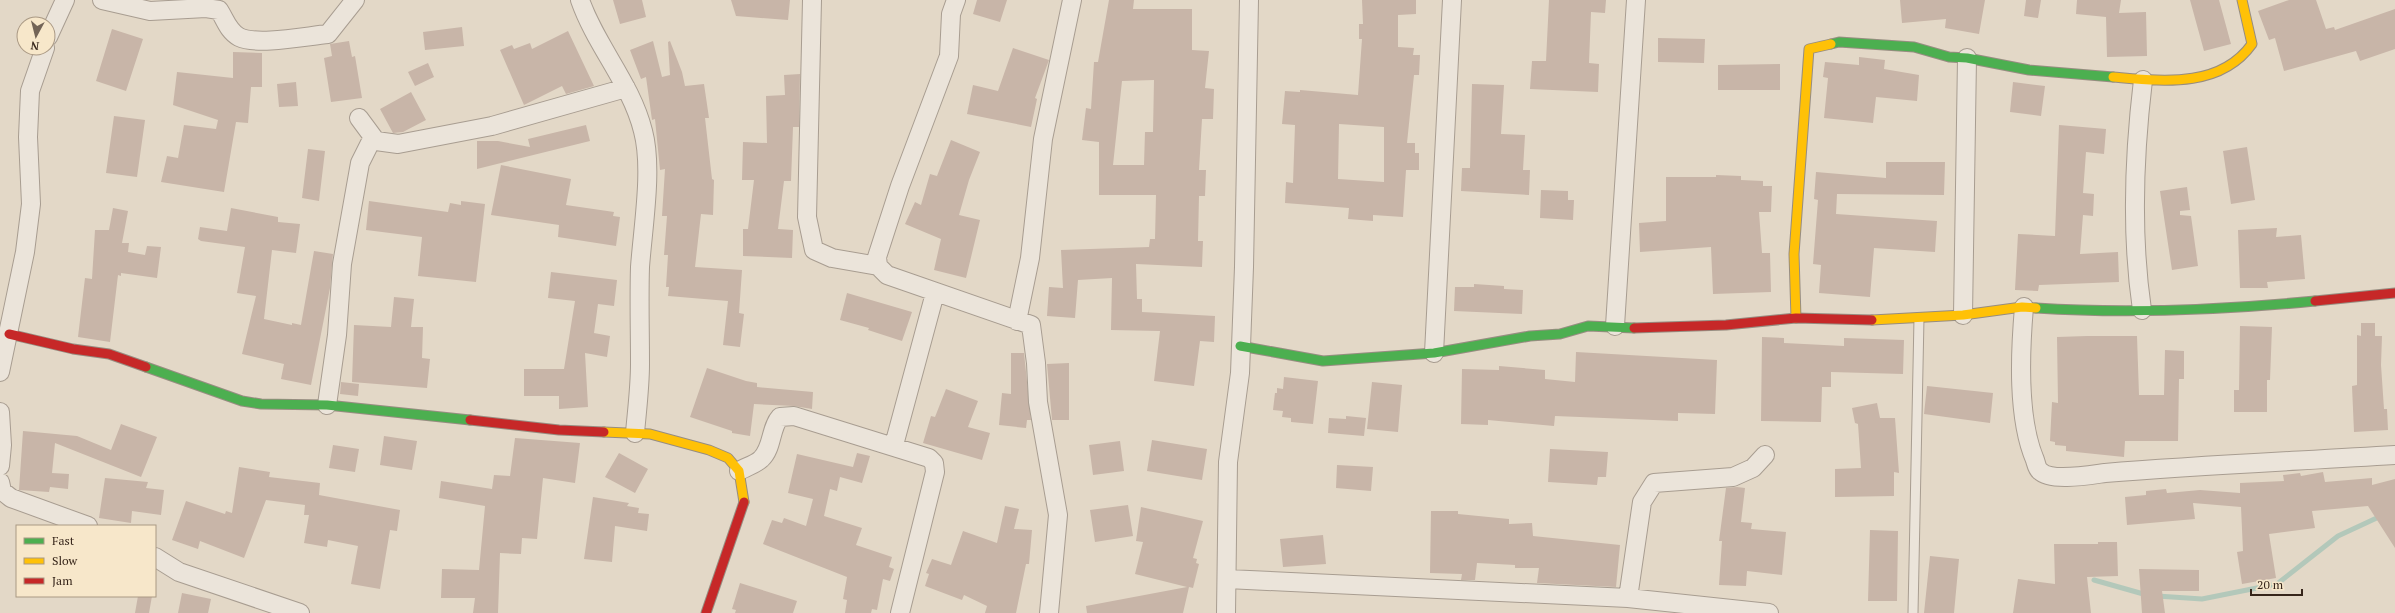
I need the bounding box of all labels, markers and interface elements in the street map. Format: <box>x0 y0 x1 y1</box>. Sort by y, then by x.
north arrow <box>16 16 56 56</box>
text: N <box>29 38 40 53</box>
legend <box>16 525 156 597</box>
text: Fast <box>52 533 75 548</box>
text: Slow <box>52 553 78 568</box>
scale bar <box>2251 571 2302 597</box>
text: Jam <box>52 573 73 588</box>
text: 20 m <box>2257 577 2284 592</box>

